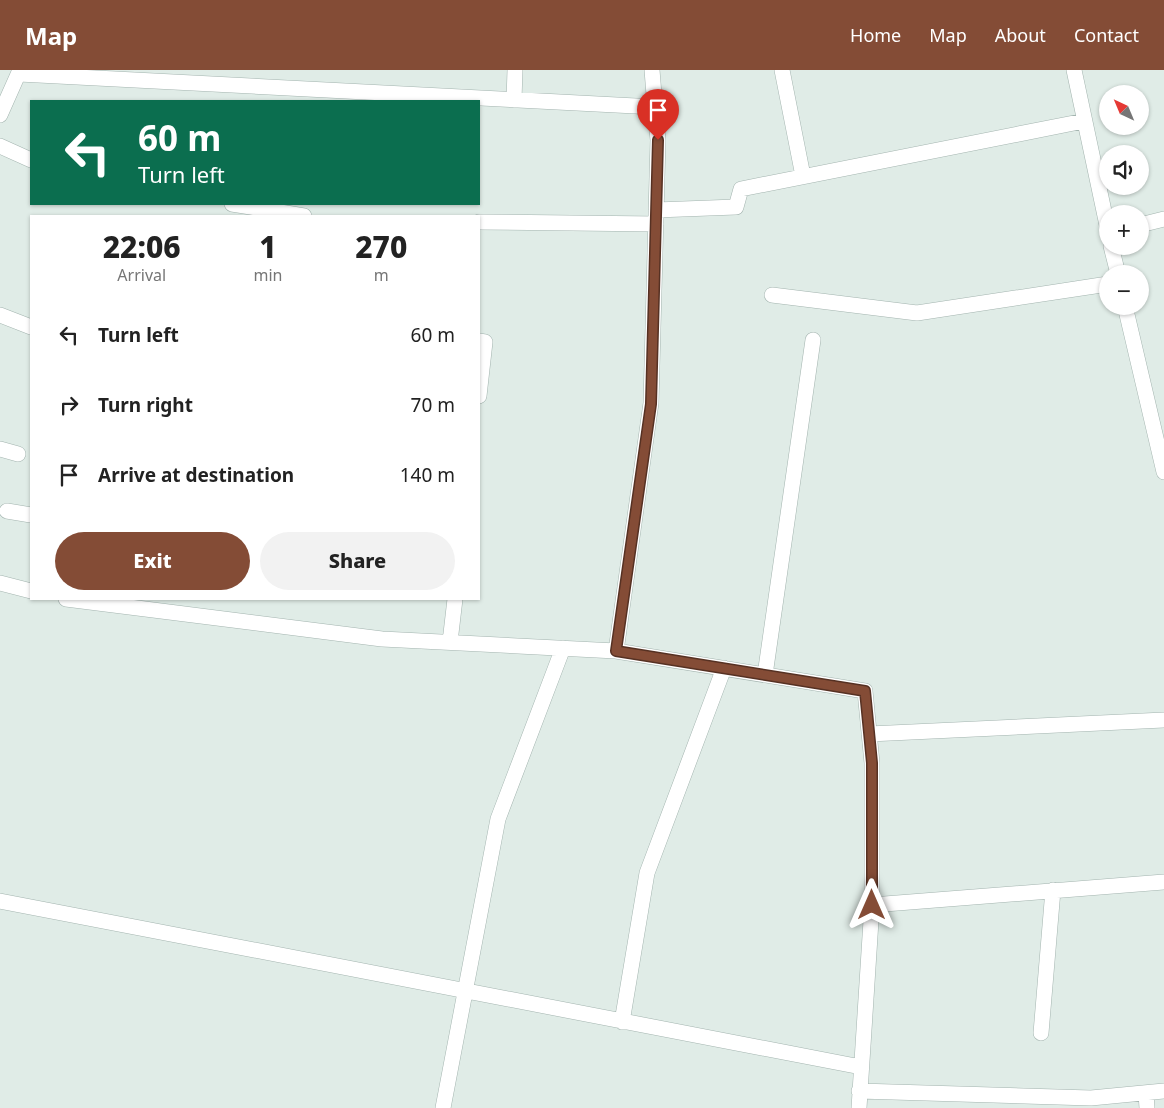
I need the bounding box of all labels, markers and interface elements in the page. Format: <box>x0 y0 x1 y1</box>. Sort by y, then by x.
text: Map <box>25 19 77 52</box>
text: Home <box>850 23 901 47</box>
text: Map <box>929 23 967 47</box>
text: About <box>995 23 1046 47</box>
text: Contact <box>1074 23 1139 47</box>
north arrow <box>1099 85 1149 135</box>
map controls <box>1099 85 1149 315</box>
pin <box>637 89 679 140</box>
icon: arrive <box>644 96 672 124</box>
text: 60 m <box>138 114 221 161</box>
icon: left <box>55 120 120 185</box>
button: sound <box>1099 145 1149 195</box>
text: Turn left <box>138 159 225 189</box>
button: + <box>1099 205 1149 255</box>
text: 22:06 <box>103 226 181 267</box>
text: 1 <box>259 226 277 267</box>
text: 270 <box>355 226 407 267</box>
text: Arrival <box>117 264 166 286</box>
text: min <box>253 264 282 286</box>
text: m <box>374 264 389 286</box>
button: − <box>1099 265 1149 315</box>
icon: left <box>55 321 83 349</box>
text: Turn left <box>98 322 179 348</box>
text: 60 m <box>411 322 455 348</box>
icon: right <box>55 391 83 419</box>
text: Turn right <box>98 392 193 418</box>
text: 70 m <box>411 392 455 418</box>
icon: arrive <box>55 461 83 489</box>
text: Arrive at destination <box>98 462 294 488</box>
text: 140 m <box>400 462 455 488</box>
button: Exit <box>55 532 250 590</box>
button: Share <box>260 532 455 590</box>
position arrow <box>845 878 897 930</box>

